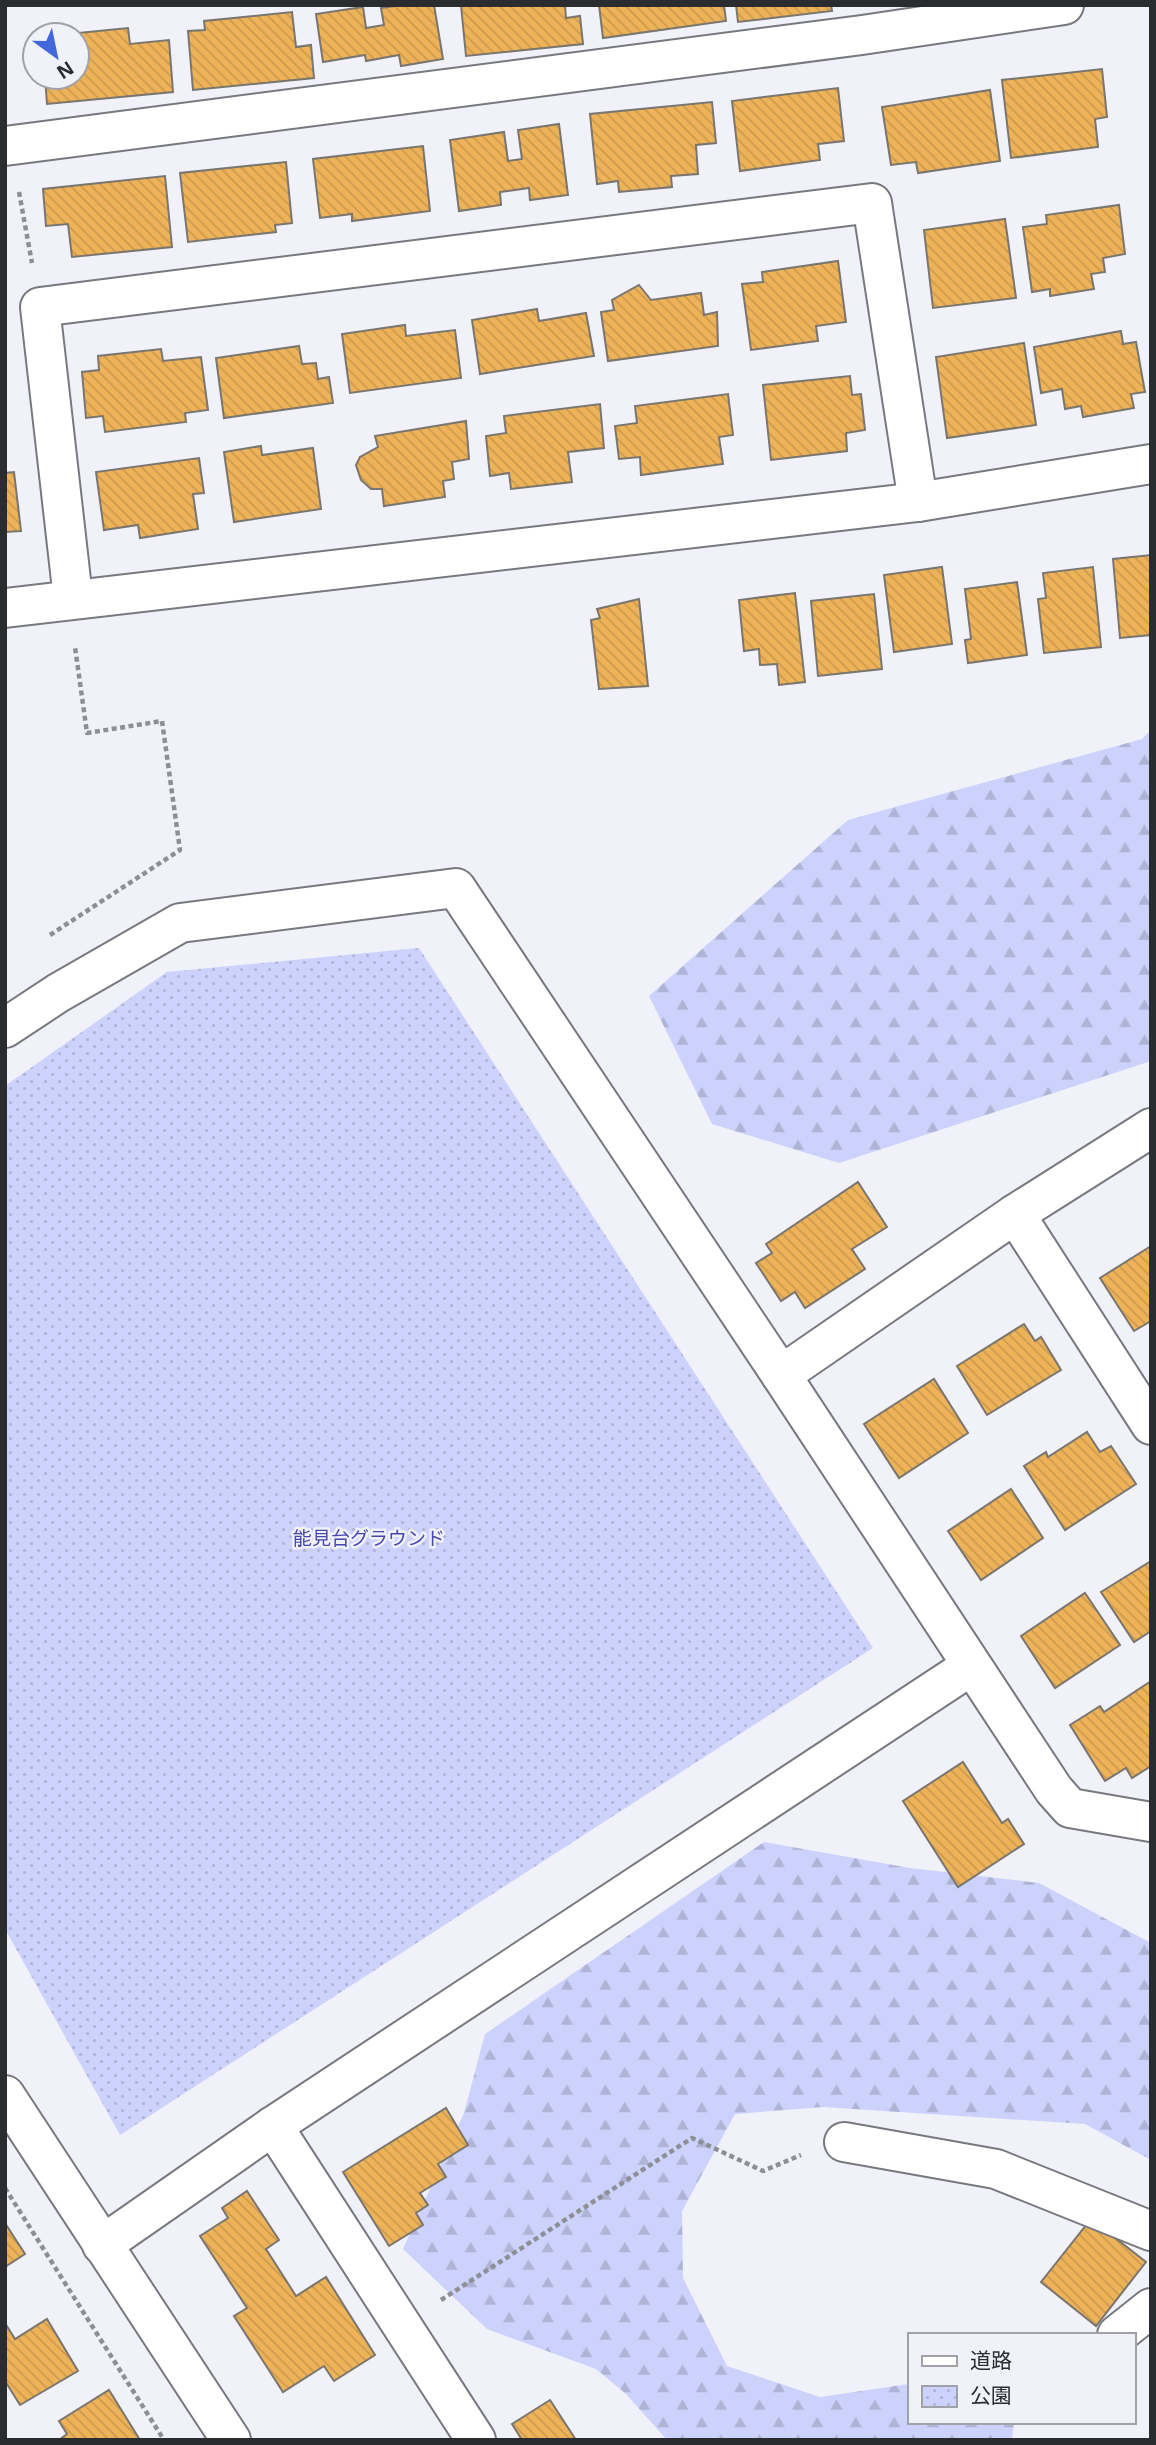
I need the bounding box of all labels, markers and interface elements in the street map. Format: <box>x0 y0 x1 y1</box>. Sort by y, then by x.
north arrow <box>21 21 91 91</box>
text: N <box>52 55 79 85</box>
park label: 能見台グラウンド <box>293 1525 445 1551</box>
legend <box>908 2333 1135 2424</box>
text: 道路 <box>970 2346 1012 2374</box>
text: 公園 <box>970 2381 1012 2409</box>

